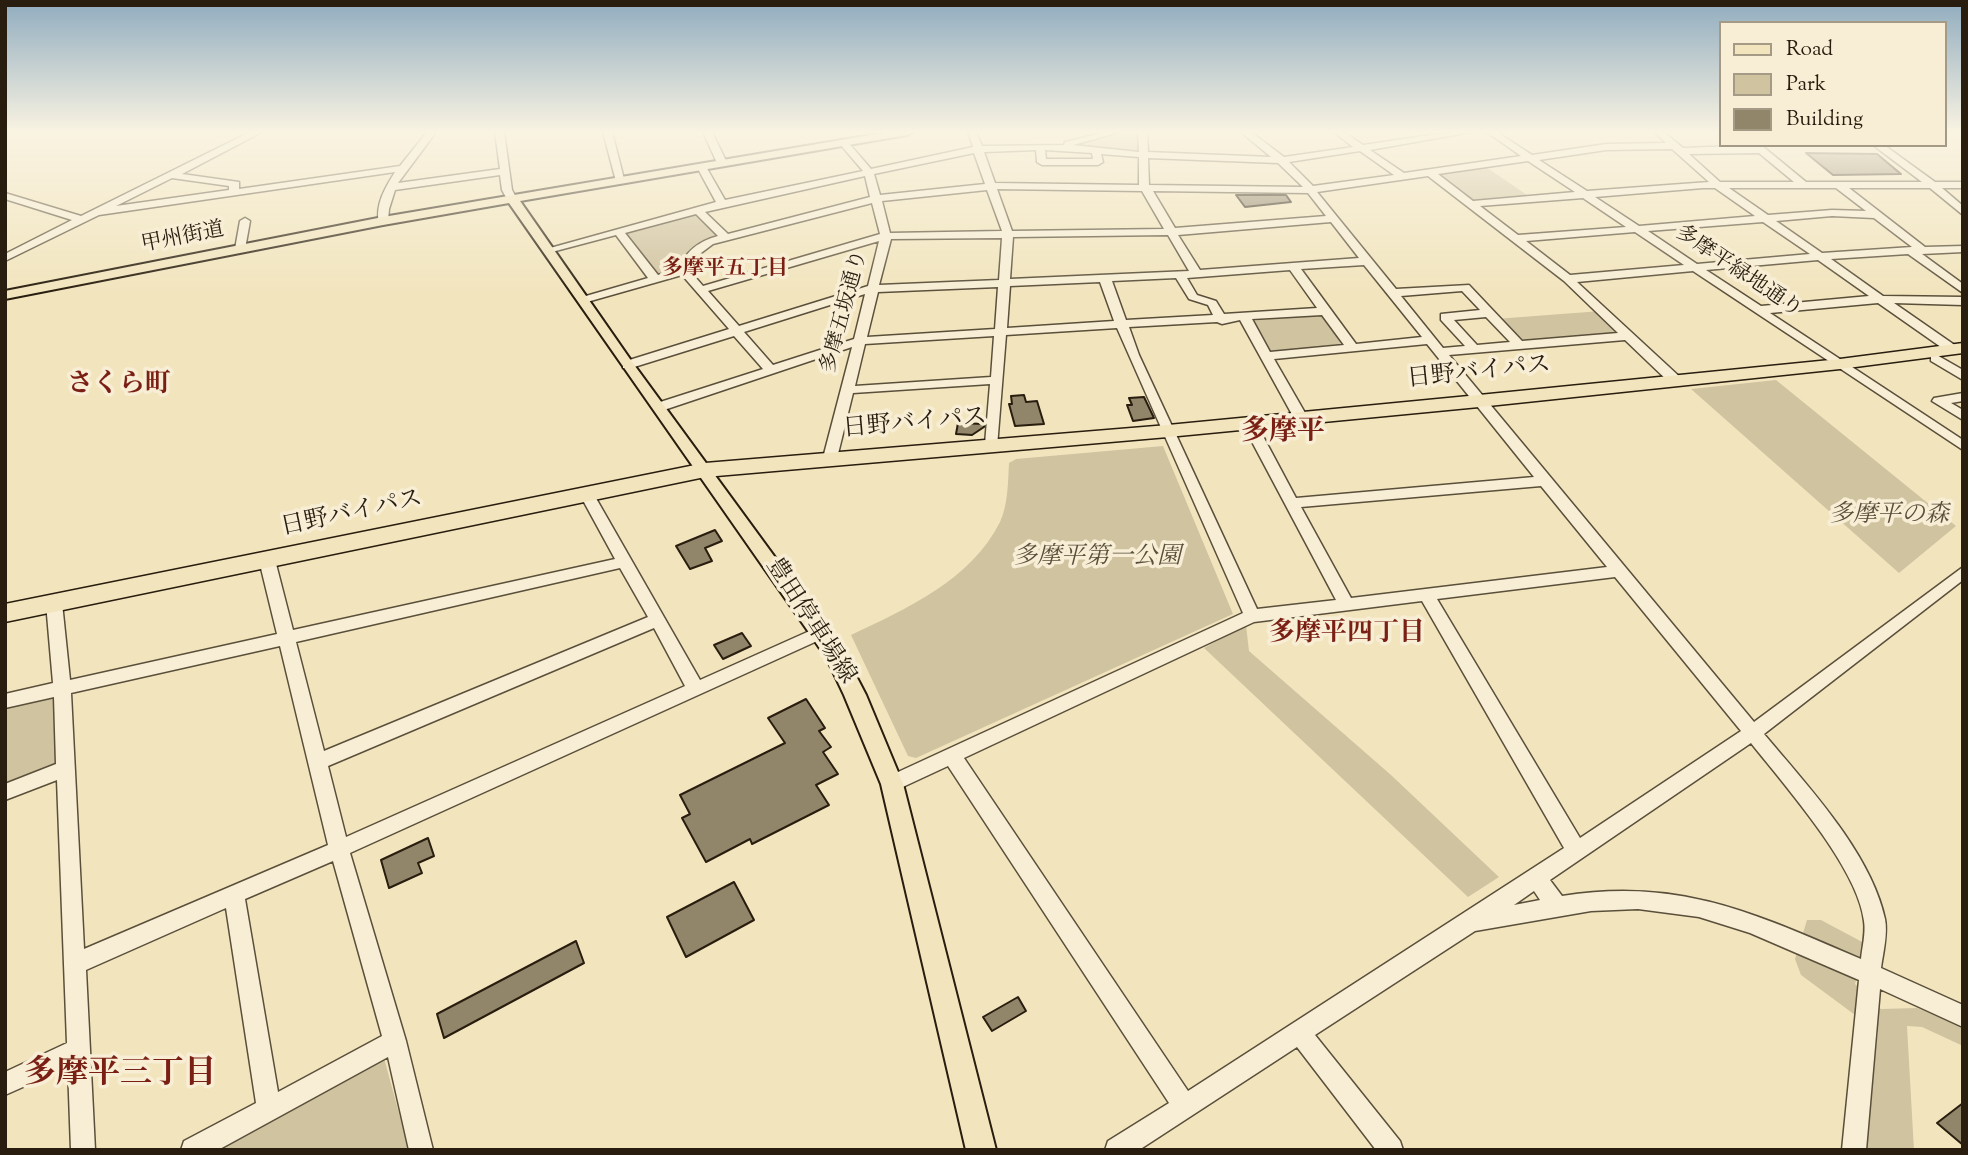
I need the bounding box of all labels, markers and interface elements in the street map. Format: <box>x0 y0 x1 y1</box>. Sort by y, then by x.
legend <box>1720 21 1947 147</box>
text: Road <box>1786 35 1833 65</box>
text: Park <box>1786 70 1826 100</box>
text: Building <box>1786 105 1863 135</box>
street label: 甲州街道 <box>139 219 227 259</box>
street label: 多摩平緑地通り <box>1670 221 1806 325</box>
street label: 多摩五坂通り <box>818 248 874 376</box>
district label: 多摩平五丁目 <box>662 257 788 283</box>
street label: 日野バイパス <box>1406 352 1552 396</box>
district label: さくら町 <box>67 371 171 403</box>
street label: 日野バイパス <box>842 404 988 446</box>
district label: 多摩平 <box>1241 417 1325 451</box>
street label: 日野バイパス <box>279 486 425 544</box>
park label: 多摩平の森 <box>1829 503 1949 531</box>
park label: 多摩平第一公園 <box>1013 545 1181 573</box>
street label: 豊田停車場線 <box>758 554 860 690</box>
district label: 多摩平四丁目 <box>1269 620 1425 652</box>
district label: 多摩平三丁目 <box>24 1058 216 1096</box>

